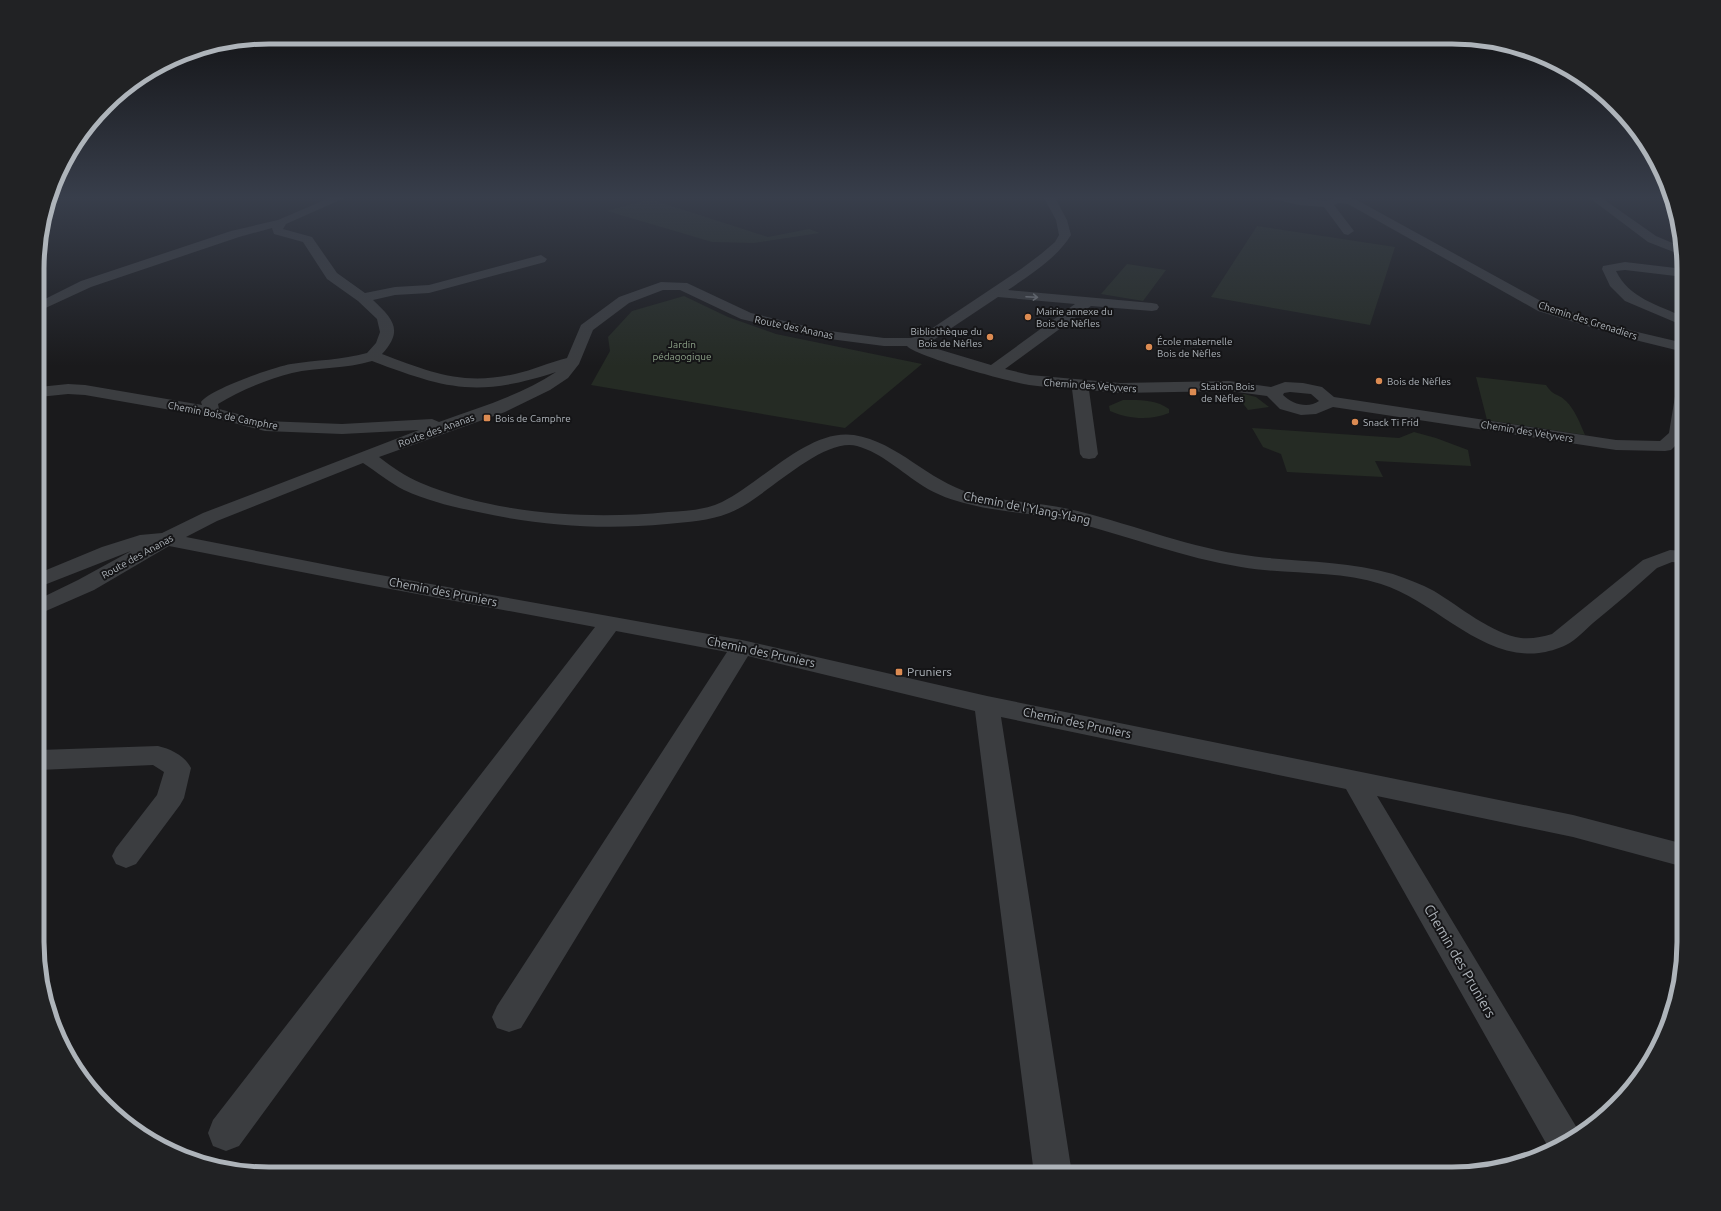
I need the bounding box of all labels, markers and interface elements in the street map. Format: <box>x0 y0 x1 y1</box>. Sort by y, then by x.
one-way arrow <box>1025 293 1038 300</box>
street label: Chemin des Grenadiers <box>1537 299 1639 342</box>
place label: Mairie annexe du Bois de Nèfles <box>1036 306 1113 329</box>
marker: Mairie annexe du Bois de Nèfles <box>1023 312 1033 322</box>
street label: Route des Ananas <box>754 314 834 341</box>
place label: Bibliothèque du Bois de Nèfles <box>910 326 982 349</box>
marker: Bibliothèque du Bois de Nèfles <box>985 332 995 342</box>
place label: École maternelle Bois de Nèfles <box>1157 335 1232 359</box>
park label: Jardin pédagogique <box>652 339 712 362</box>
marker: École maternelle Bois de Nèfles <box>1144 342 1154 352</box>
marker: Bois de Nèfles <box>1374 376 1384 386</box>
place label: Bois de Nèfles <box>1387 376 1451 387</box>
street label: Chemin des Vetyvers <box>1043 377 1137 394</box>
place label: Station Bois de Nèfles <box>1201 381 1254 404</box>
marker: Station Bois de Nèfles <box>1188 387 1198 397</box>
street label: Chemin Bois de Camphre <box>167 399 279 432</box>
street label: Route des Ananas <box>397 412 476 449</box>
marker: Bois de Camphre <box>482 413 492 423</box>
place label: Bois de Camphre <box>495 413 571 424</box>
marker: Snack Ti Frid <box>1350 417 1360 427</box>
place label: Snack Ti Frid <box>1363 417 1419 428</box>
street label: Chemin des Vetyvers <box>1480 419 1574 444</box>
street label: Chemin de l'Ylang-Ylang <box>962 489 1092 526</box>
street label: Route des Ananas <box>100 532 175 581</box>
street label: Chemin des Pruniers <box>388 575 498 608</box>
street label: Chemin des Pruniers <box>706 634 816 669</box>
place label: Pruniers <box>907 665 952 678</box>
marker: Pruniers <box>894 667 904 677</box>
street label: Chemin des Pruniers <box>1022 705 1132 740</box>
street label: Chemin des Pruniers <box>1421 901 1499 1021</box>

